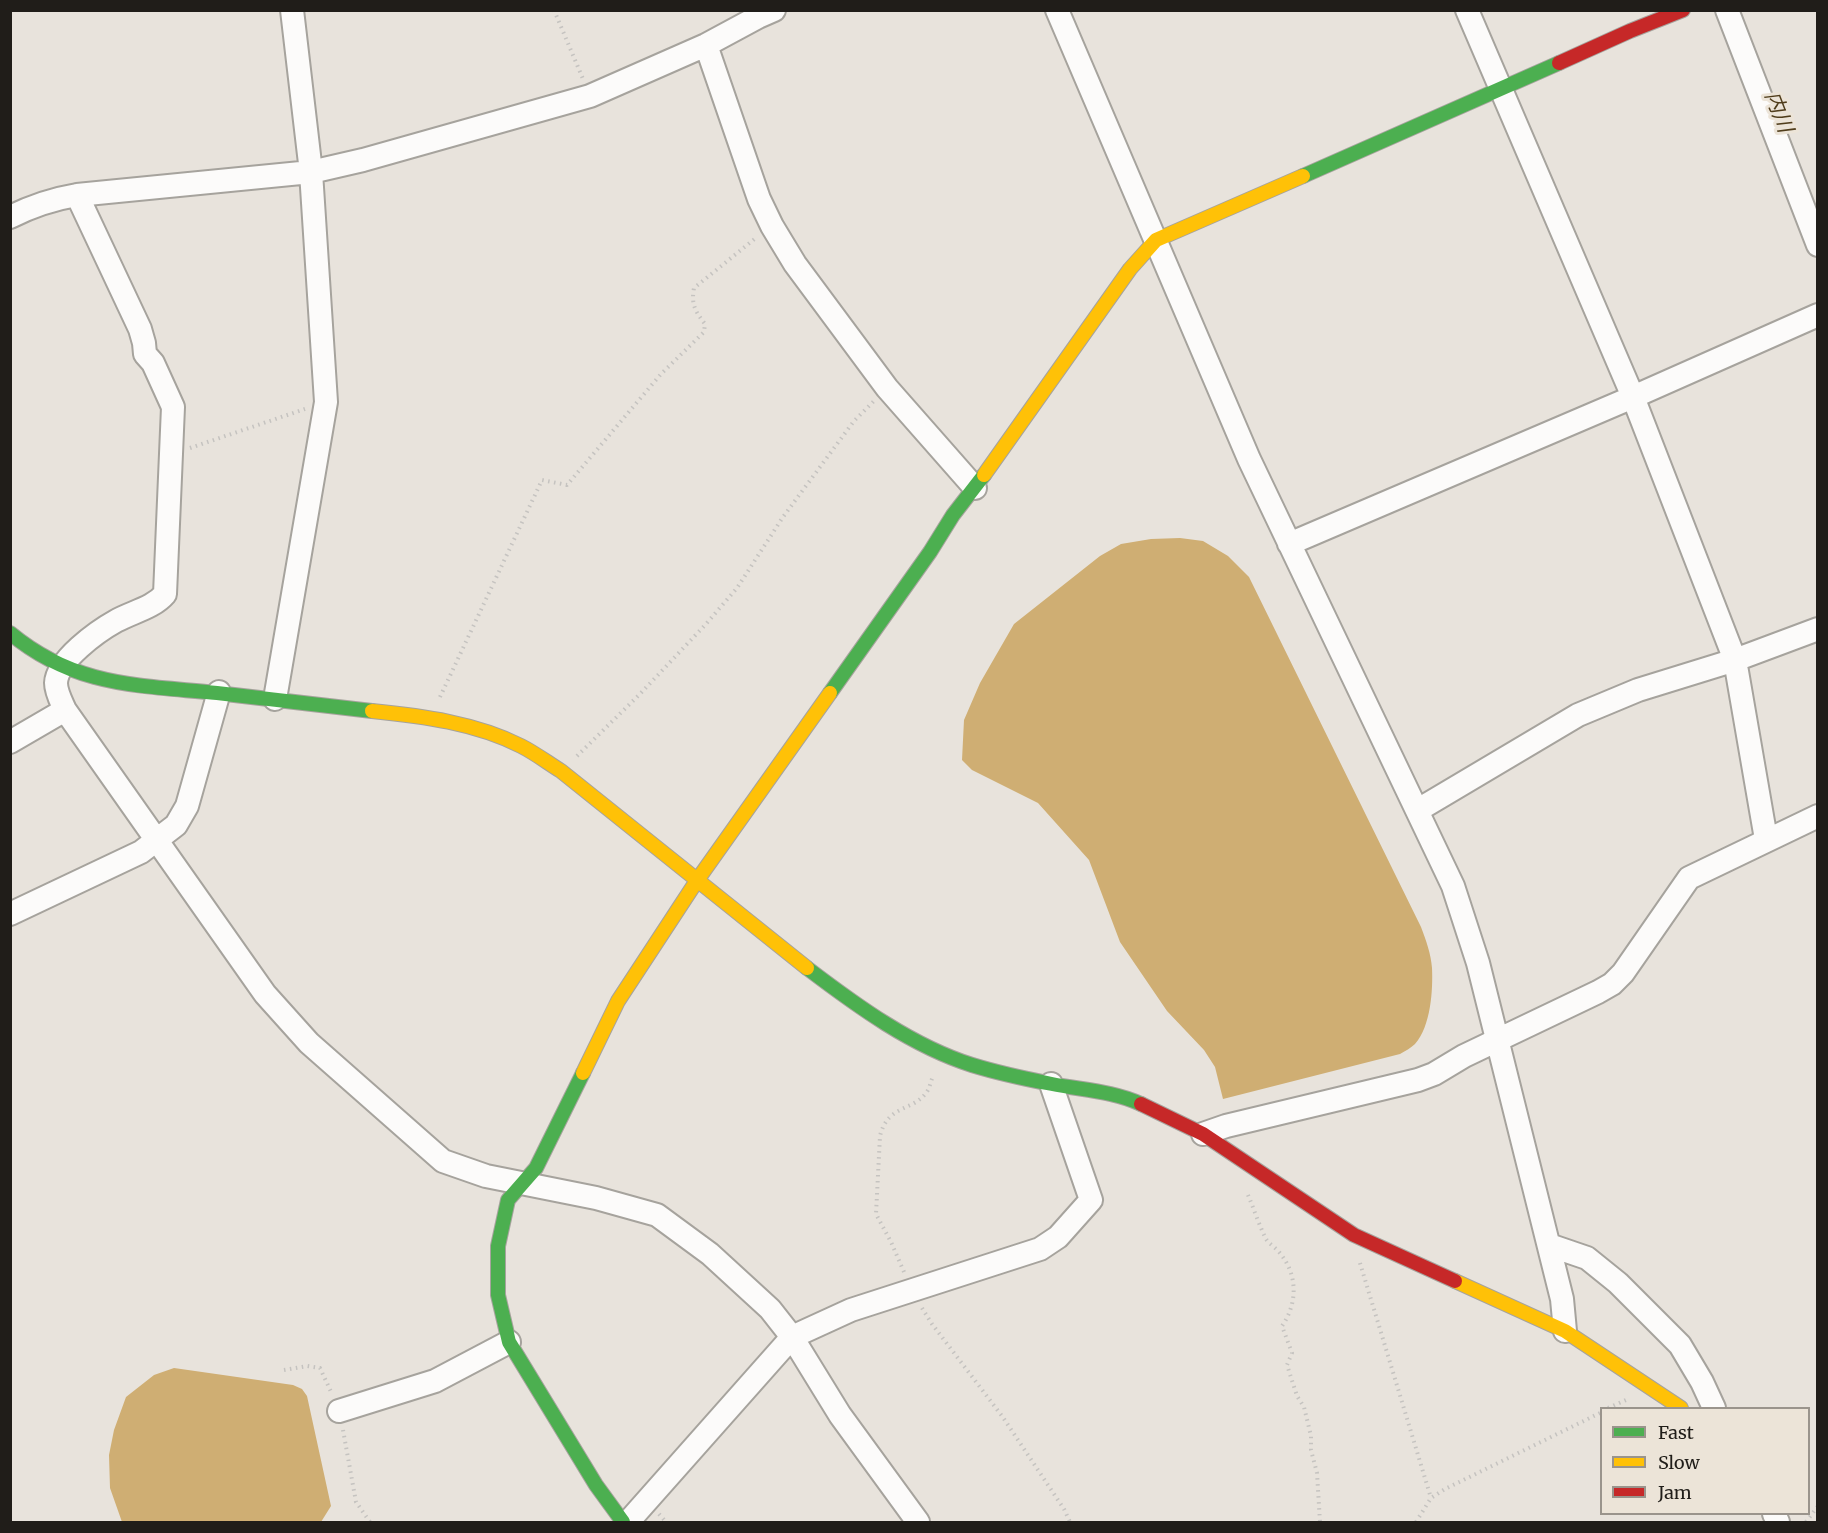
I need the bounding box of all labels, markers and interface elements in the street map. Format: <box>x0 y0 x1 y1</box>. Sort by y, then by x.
water label: 内川 <box>1759 88 1797 136</box>
legend <box>1600 1407 1810 1515</box>
text: Fast <box>1658 1421 1694 1444</box>
text: Slow <box>1658 1451 1700 1474</box>
text: Jam <box>1658 1481 1692 1504</box>

